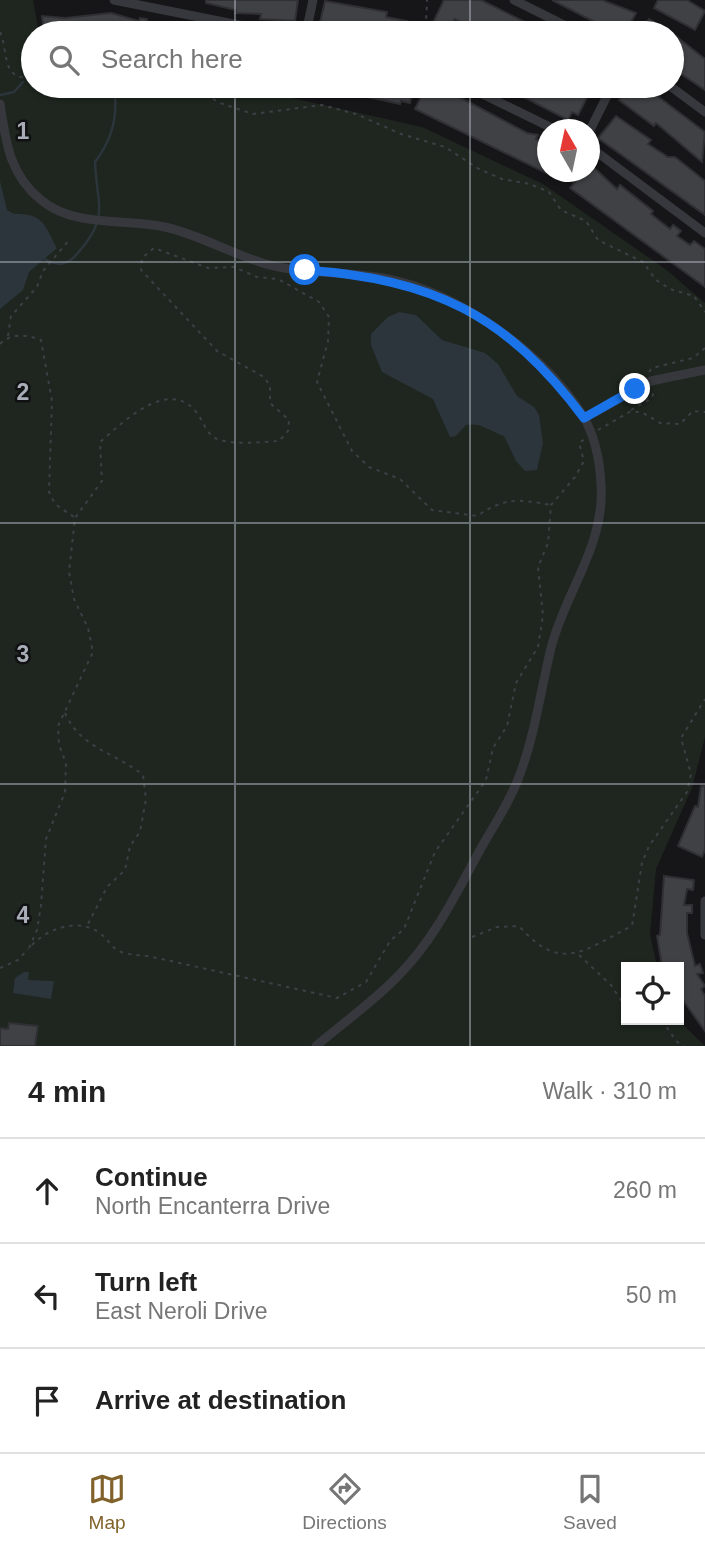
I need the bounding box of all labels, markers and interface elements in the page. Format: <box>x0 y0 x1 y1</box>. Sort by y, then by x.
search box <box>21 21 684 98</box>
icon: search <box>45 41 83 79</box>
text: Search here <box>101 44 243 74</box>
text: 1 <box>17 118 30 144</box>
north arrow <box>537 119 600 182</box>
route start <box>289 254 320 285</box>
route end <box>619 373 650 404</box>
text: 2 <box>17 379 29 405</box>
text: 3 <box>17 641 29 667</box>
text: 4 <box>17 902 30 928</box>
map controls <box>621 962 684 1025</box>
button: locate <box>621 962 684 1025</box>
text: 4 min <box>28 1075 106 1108</box>
text: Walk · 310 m <box>542 1078 677 1104</box>
text: Continue <box>95 1162 208 1192</box>
icon: ahead <box>28 1172 66 1210</box>
text: 260 m <box>613 1177 677 1203</box>
text: North Encanterra Drive <box>95 1193 330 1219</box>
text: Turn left <box>95 1267 197 1297</box>
icon: left <box>28 1277 66 1315</box>
text: 50 m <box>626 1282 677 1308</box>
text: East Neroli Drive <box>95 1298 268 1324</box>
icon: arrive <box>28 1382 66 1420</box>
text: Arrive at destination <box>95 1385 346 1415</box>
tab: Map <box>88 1470 126 1534</box>
tab: Directions <box>302 1470 387 1534</box>
tab: Saved <box>563 1470 617 1534</box>

